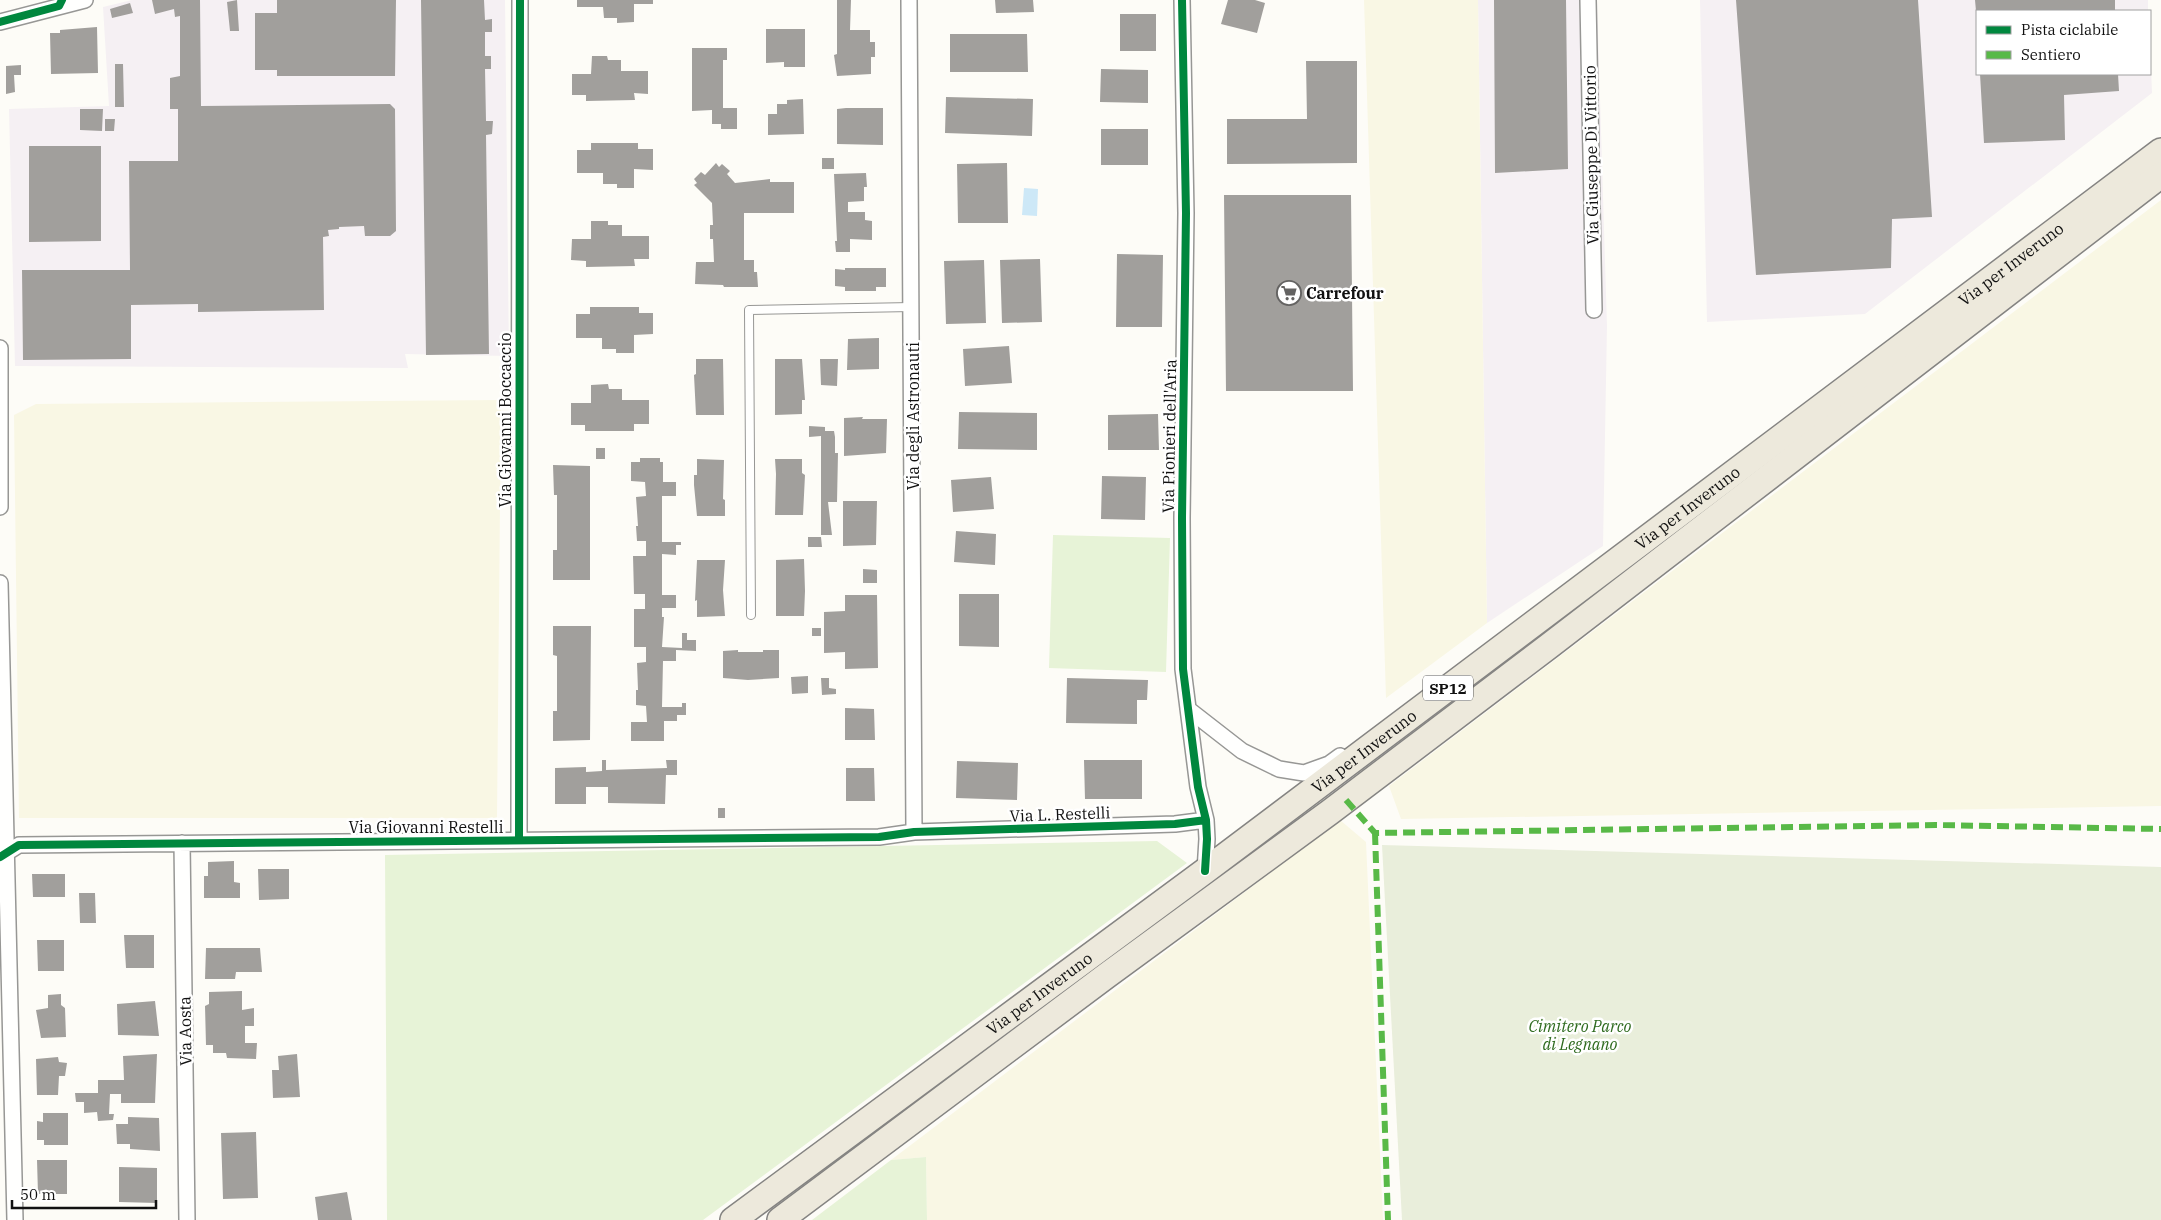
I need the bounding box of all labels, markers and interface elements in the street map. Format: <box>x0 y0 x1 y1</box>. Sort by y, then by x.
legend <box>1976 10 2151 75</box>
text: Pista ciclabile <box>2021 20 2118 39</box>
text: Sentiero <box>2021 45 2081 64</box>
street label: Via Giuseppe Di Vittorio <box>1579 65 1603 245</box>
street label: Via per Inveruno <box>1955 218 2067 310</box>
supermarket icon: Carrefour <box>1276 280 1302 306</box>
place label: Carrefour <box>1306 283 1384 303</box>
street label: Via Giovanni Boccaccio <box>495 333 515 507</box>
street label: Via degli Astronauti <box>903 342 923 490</box>
street label: Via Pionieri dell'Aria <box>1158 359 1180 513</box>
street label: Via per Inveruno <box>1631 462 1744 554</box>
road number: SP12 <box>1423 676 1473 700</box>
street label: Via per Inveruno <box>1307 705 1420 797</box>
street label: Via L. Restelli <box>1009 802 1111 826</box>
street label: Via Giovanni Restelli <box>348 817 504 837</box>
street label: Via per Inveruno <box>983 948 1096 1039</box>
street label: Via Aosta <box>174 996 196 1066</box>
park label: Cimitero Parco di Legnano <box>1529 1016 1631 1054</box>
scale bar <box>12 1178 156 1210</box>
text: 50 m <box>20 1185 56 1204</box>

